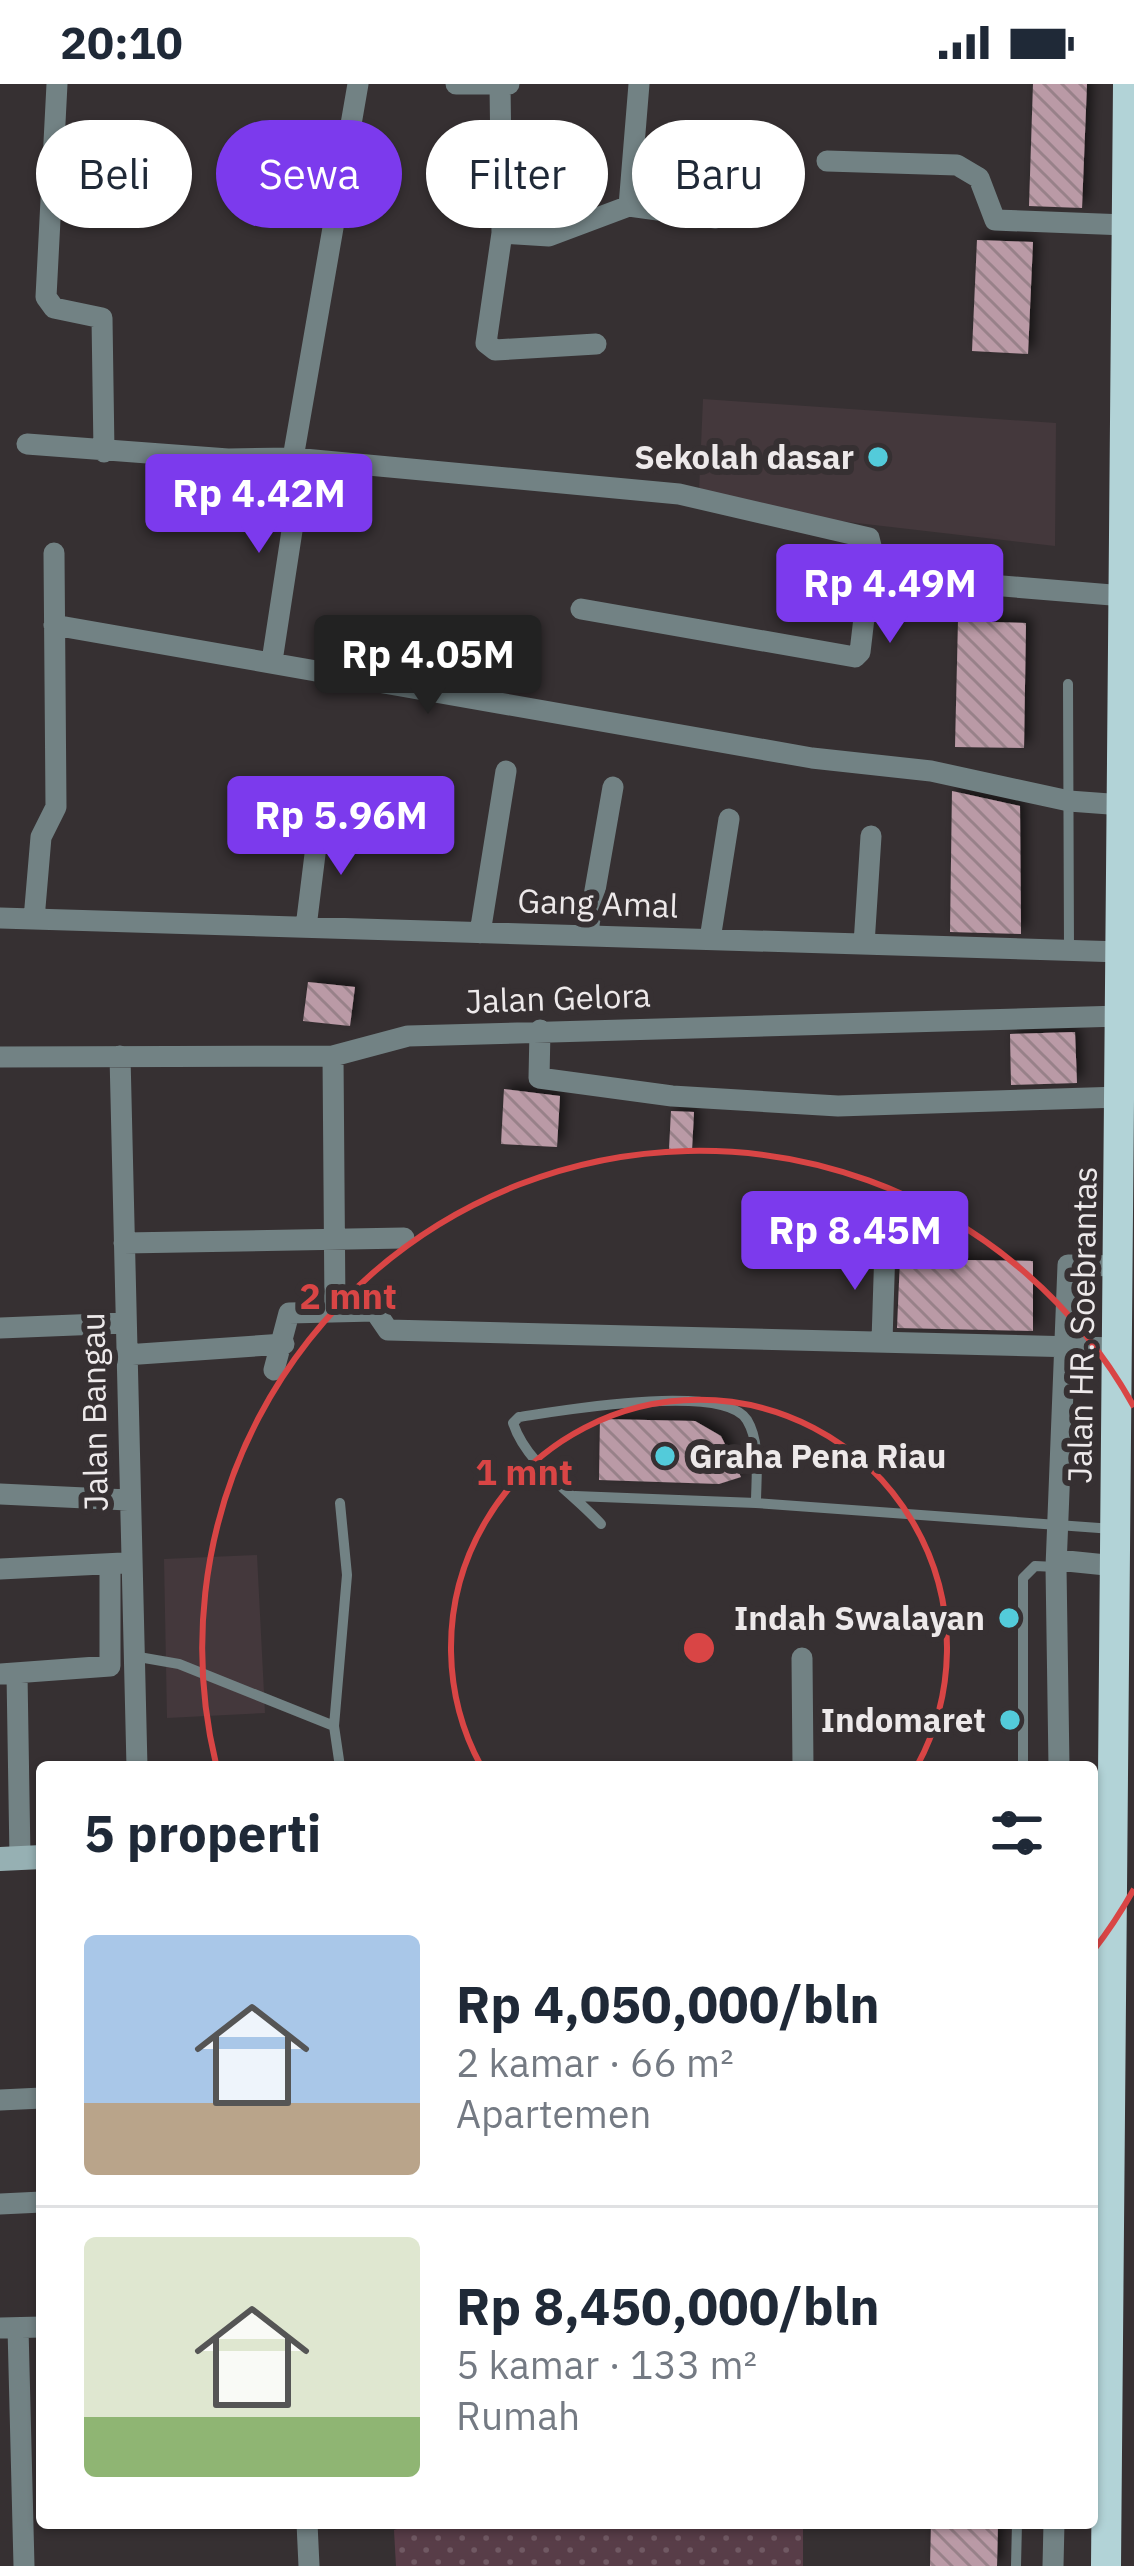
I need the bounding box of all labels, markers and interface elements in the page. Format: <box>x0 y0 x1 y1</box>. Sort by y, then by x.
text: 20:10 <box>60 13 183 71</box>
chip: Beli <box>36 120 192 228</box>
chip: Sewa <box>216 120 402 228</box>
chip: Filter <box>426 120 608 228</box>
chip: Baru <box>632 120 805 228</box>
place label: Sekolah dasar <box>634 435 854 478</box>
marker: Sekolah dasar <box>865 444 891 470</box>
pin: Rp 4.42M <box>135 454 383 556</box>
text: Rp 4.42M <box>172 467 346 518</box>
pin: Rp 4.49M <box>766 544 1014 646</box>
text: Rp 4.49M <box>803 557 977 608</box>
pin: Rp 4.05M <box>304 615 552 717</box>
text: Rp 4.05M <box>341 628 515 679</box>
pin: Rp 5.96M <box>217 776 465 878</box>
text: Rp 5.96M <box>254 789 428 840</box>
street label: Gang Amal <box>517 878 679 927</box>
street label: Jalan Gelora <box>464 973 652 1022</box>
street label: Jalan HR. Soebrantas <box>1057 1166 1106 1484</box>
pin: Rp 8.45M <box>731 1191 979 1293</box>
text: Rp 8.45M <box>768 1204 942 1255</box>
text: 2 mnt <box>299 1272 397 1319</box>
street label: Jalan Bangau <box>70 1312 117 1512</box>
place label: Graha Pena Riau <box>689 1434 947 1477</box>
marker: Graha Pena Riau <box>652 1443 678 1469</box>
text: 1 mnt <box>475 1448 573 1495</box>
place label: Indah Swalayan <box>734 1596 985 1639</box>
marker: Indah Swalayan <box>996 1605 1022 1631</box>
centre of rings <box>678 1627 720 1669</box>
place label: Indomaret <box>821 1698 986 1741</box>
marker: Indomaret <box>997 1707 1023 1733</box>
text: 5 properti <box>84 1800 321 1866</box>
icon: filters <box>984 1800 1050 1866</box>
text: Rp 4,050,000/bln <box>456 1971 880 2037</box>
icon: home <box>180 1983 324 2127</box>
text: 2 kamar · 66 m² <box>456 2037 734 2088</box>
text: Apartemen <box>456 2088 651 2139</box>
text: Rp 8,450,000/bln <box>456 2273 880 2339</box>
icon: home <box>180 2285 324 2429</box>
text: 5 kamar · 133 m² <box>456 2339 757 2390</box>
text: Rumah <box>456 2390 580 2441</box>

